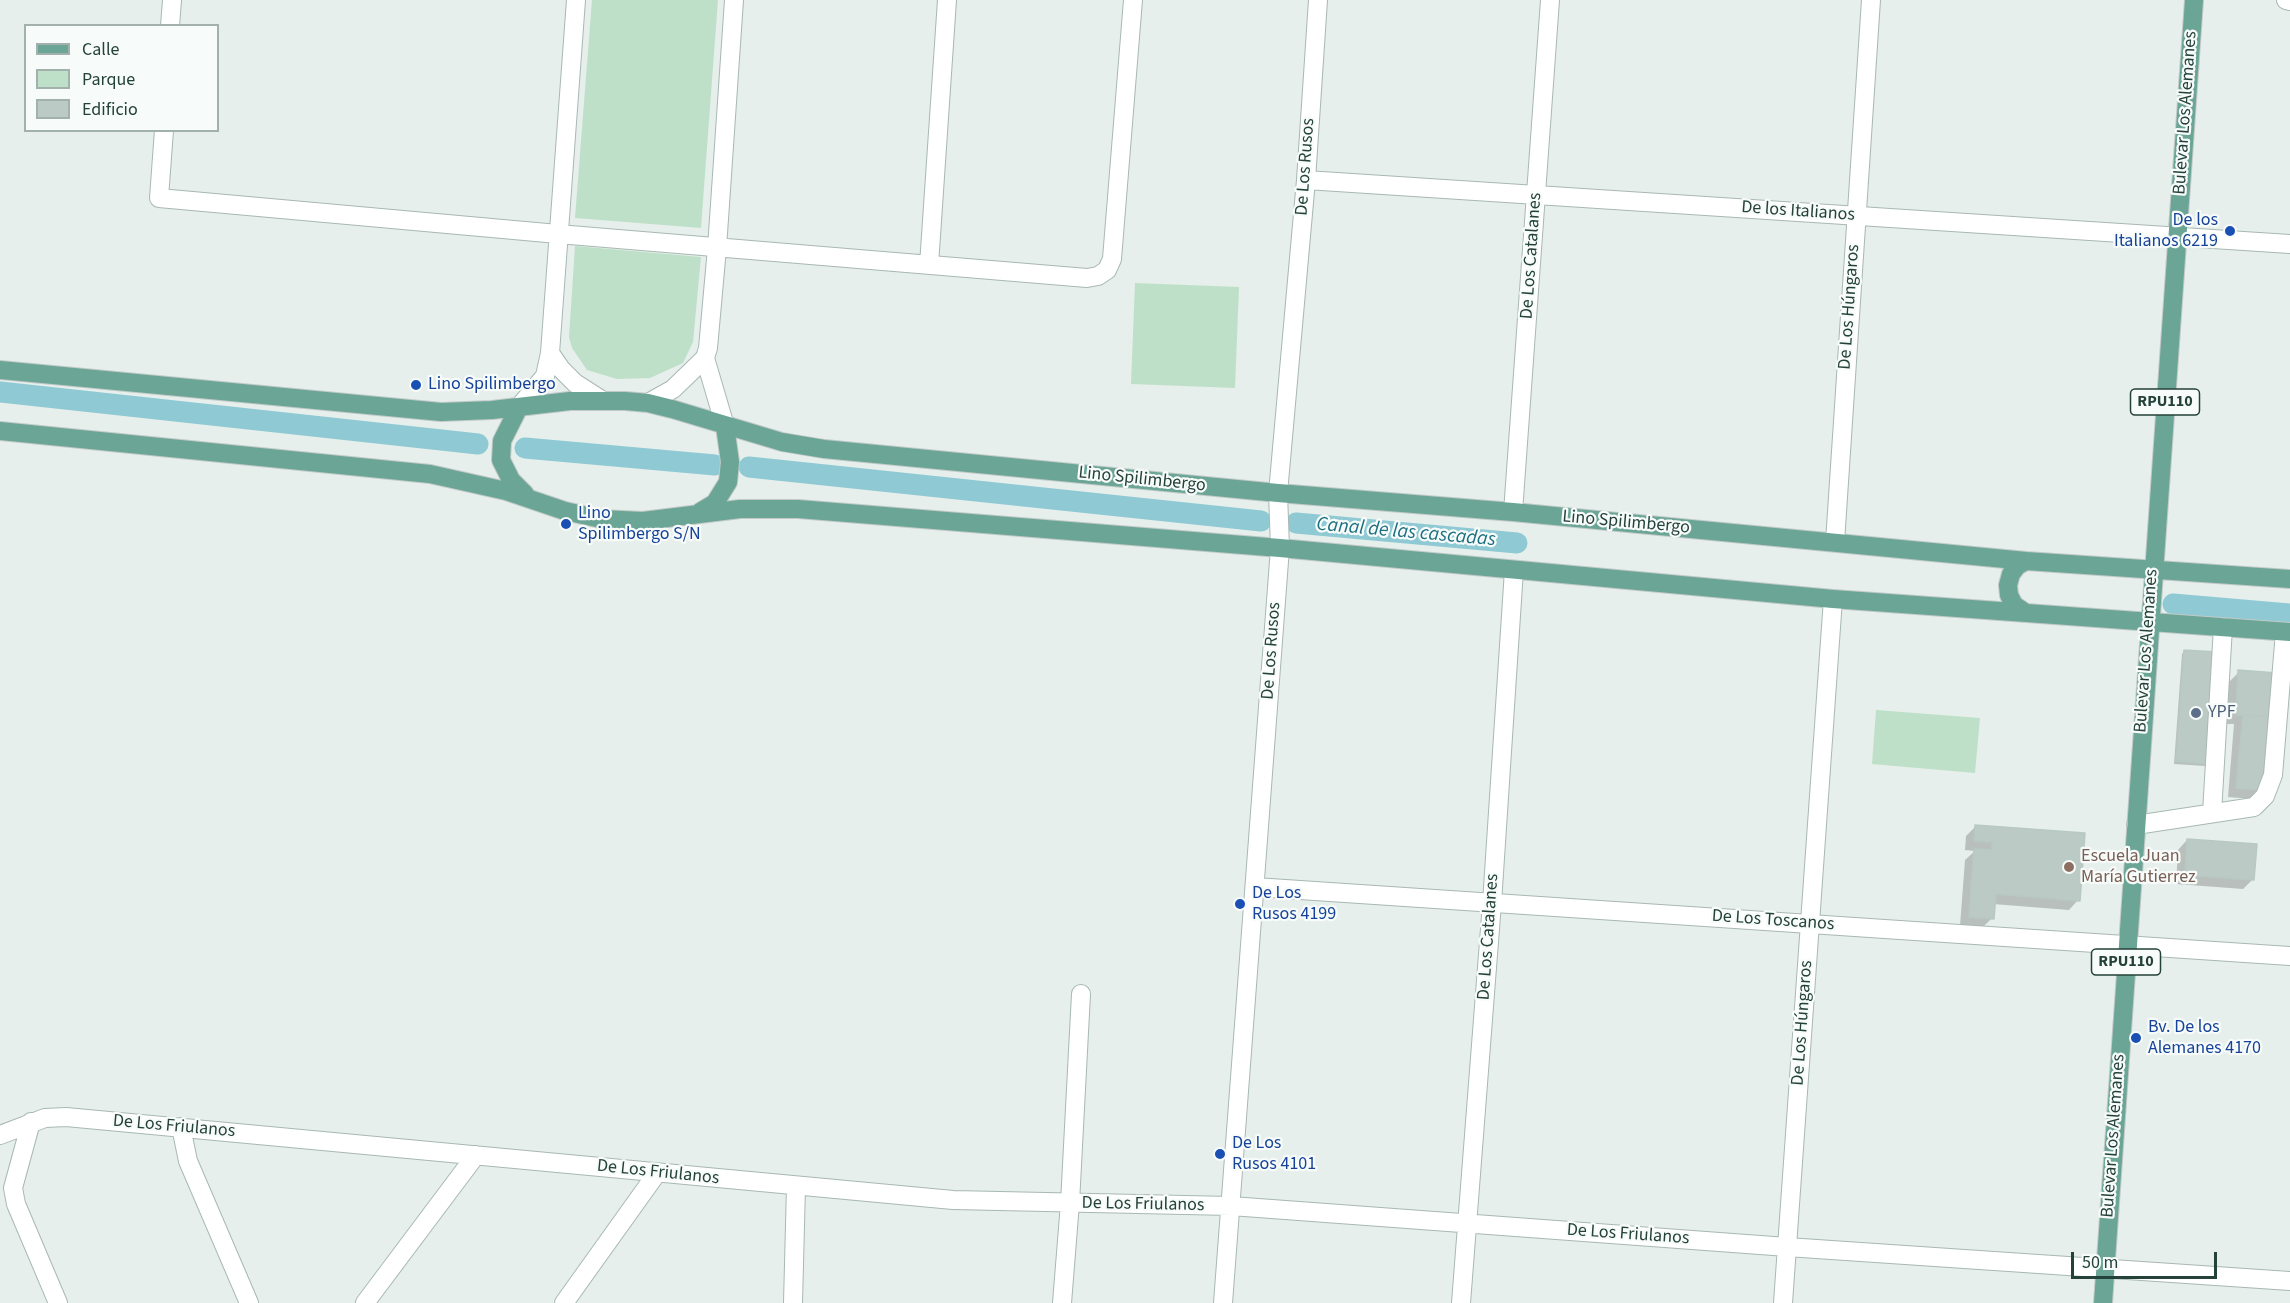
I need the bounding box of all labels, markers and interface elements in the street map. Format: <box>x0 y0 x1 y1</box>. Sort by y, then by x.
legend <box>24 24 219 132</box>
street label: Bulevar Los Alemanes <box>2170 30 2202 196</box>
text: Calle <box>82 37 119 62</box>
text: Parque <box>82 67 135 92</box>
text: Edificio <box>82 97 138 122</box>
street label: De Los Rusos <box>1292 117 1320 217</box>
street label: De Los Catalanes <box>1517 192 1547 320</box>
street label: De los Italianos <box>1741 197 1855 227</box>
place label: De los Italianos 6219 <box>2114 210 2218 252</box>
marker: De los Italianos 6219 <box>2223 224 2237 238</box>
street label: De Los Húngaros <box>1835 244 1865 370</box>
place label: Lino Spilimbergo <box>428 374 556 396</box>
marker: Lino Spilimbergo <box>409 378 423 392</box>
road number: RPU110 <box>2130 389 2200 415</box>
street label: Lino Spilimbergo <box>1077 463 1207 497</box>
place label: Lino Spilimbergo S/N <box>578 503 701 546</box>
street label: Lino Spilimbergo <box>1561 507 1691 539</box>
water label: Canal de las cascadas <box>1315 513 1497 553</box>
marker: Lino Spilimbergo S/N <box>559 517 573 531</box>
street label: Bulevar Los Alemanes <box>2131 568 2163 734</box>
street label: De Los Rusos <box>1258 601 1286 701</box>
place label: YPF <box>2208 702 2236 724</box>
marker: YPF <box>2189 706 2203 720</box>
place label: Escuela Juan María Gutierrez <box>2081 846 2196 888</box>
marker: Escuela Juan María Gutierrez <box>2062 860 2076 874</box>
street label: De Los Catalanes <box>1474 873 1504 1001</box>
place label: De Los Rusos 4199 <box>1252 883 1336 926</box>
marker: De Los Rusos 4199 <box>1233 897 1247 911</box>
street label: De Los Toscanos <box>1711 906 1835 936</box>
road number: RPU110 <box>2092 949 2160 975</box>
street label: De Los Húngaros <box>1788 960 1818 1086</box>
place label: Bv. De los Alemanes 4170 <box>2148 1017 2261 1060</box>
marker: Bv. De los Alemanes 4170 <box>2129 1031 2143 1045</box>
street label: Bulevar Los Alemanes <box>2098 1053 2130 1219</box>
street label: De Los Friulanos <box>112 1111 236 1143</box>
place label: De Los Rusos 4101 <box>1232 1133 1316 1176</box>
marker: De Los Rusos 4101 <box>1213 1147 1227 1161</box>
street label: De Los Friulanos <box>596 1156 720 1190</box>
street label: De Los Friulanos <box>1081 1193 1205 1217</box>
street label: De Los Friulanos <box>1566 1220 1690 1250</box>
scale bar <box>2074 1240 2220 1278</box>
text: 50 m <box>2082 1250 2118 1275</box>

